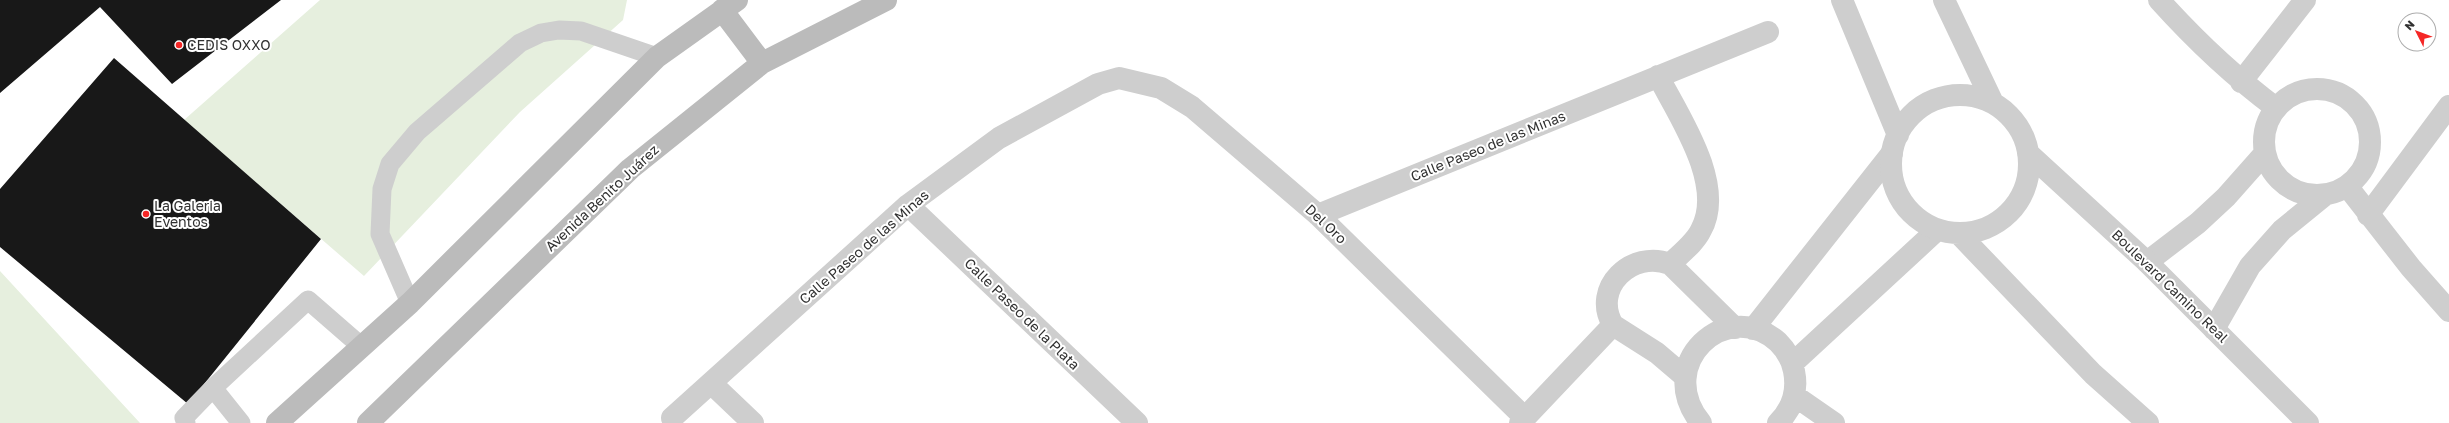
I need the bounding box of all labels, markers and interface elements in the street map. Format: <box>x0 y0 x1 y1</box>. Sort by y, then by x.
north arrow <box>2397 12 2437 52</box>
text: N <box>2402 18 2417 32</box>
place label: CEDIS OXXO <box>187 36 271 53</box>
marker: CEDIS OXXO <box>174 40 184 50</box>
street label: Calle Paseo de las Minas <box>1408 107 1568 184</box>
street label: Avenida Benito Juárez <box>541 141 662 255</box>
street label: Calle Paseo de las Minas <box>796 186 932 307</box>
place label: La Galeria Eventos <box>154 197 221 230</box>
street label: Del Oro <box>1302 200 1350 247</box>
marker: La Galeria Eventos <box>141 209 151 219</box>
street label: Boulevard Camino Real <box>2109 226 2232 346</box>
street label: Calle Paseo de la Plata <box>961 254 1083 373</box>

